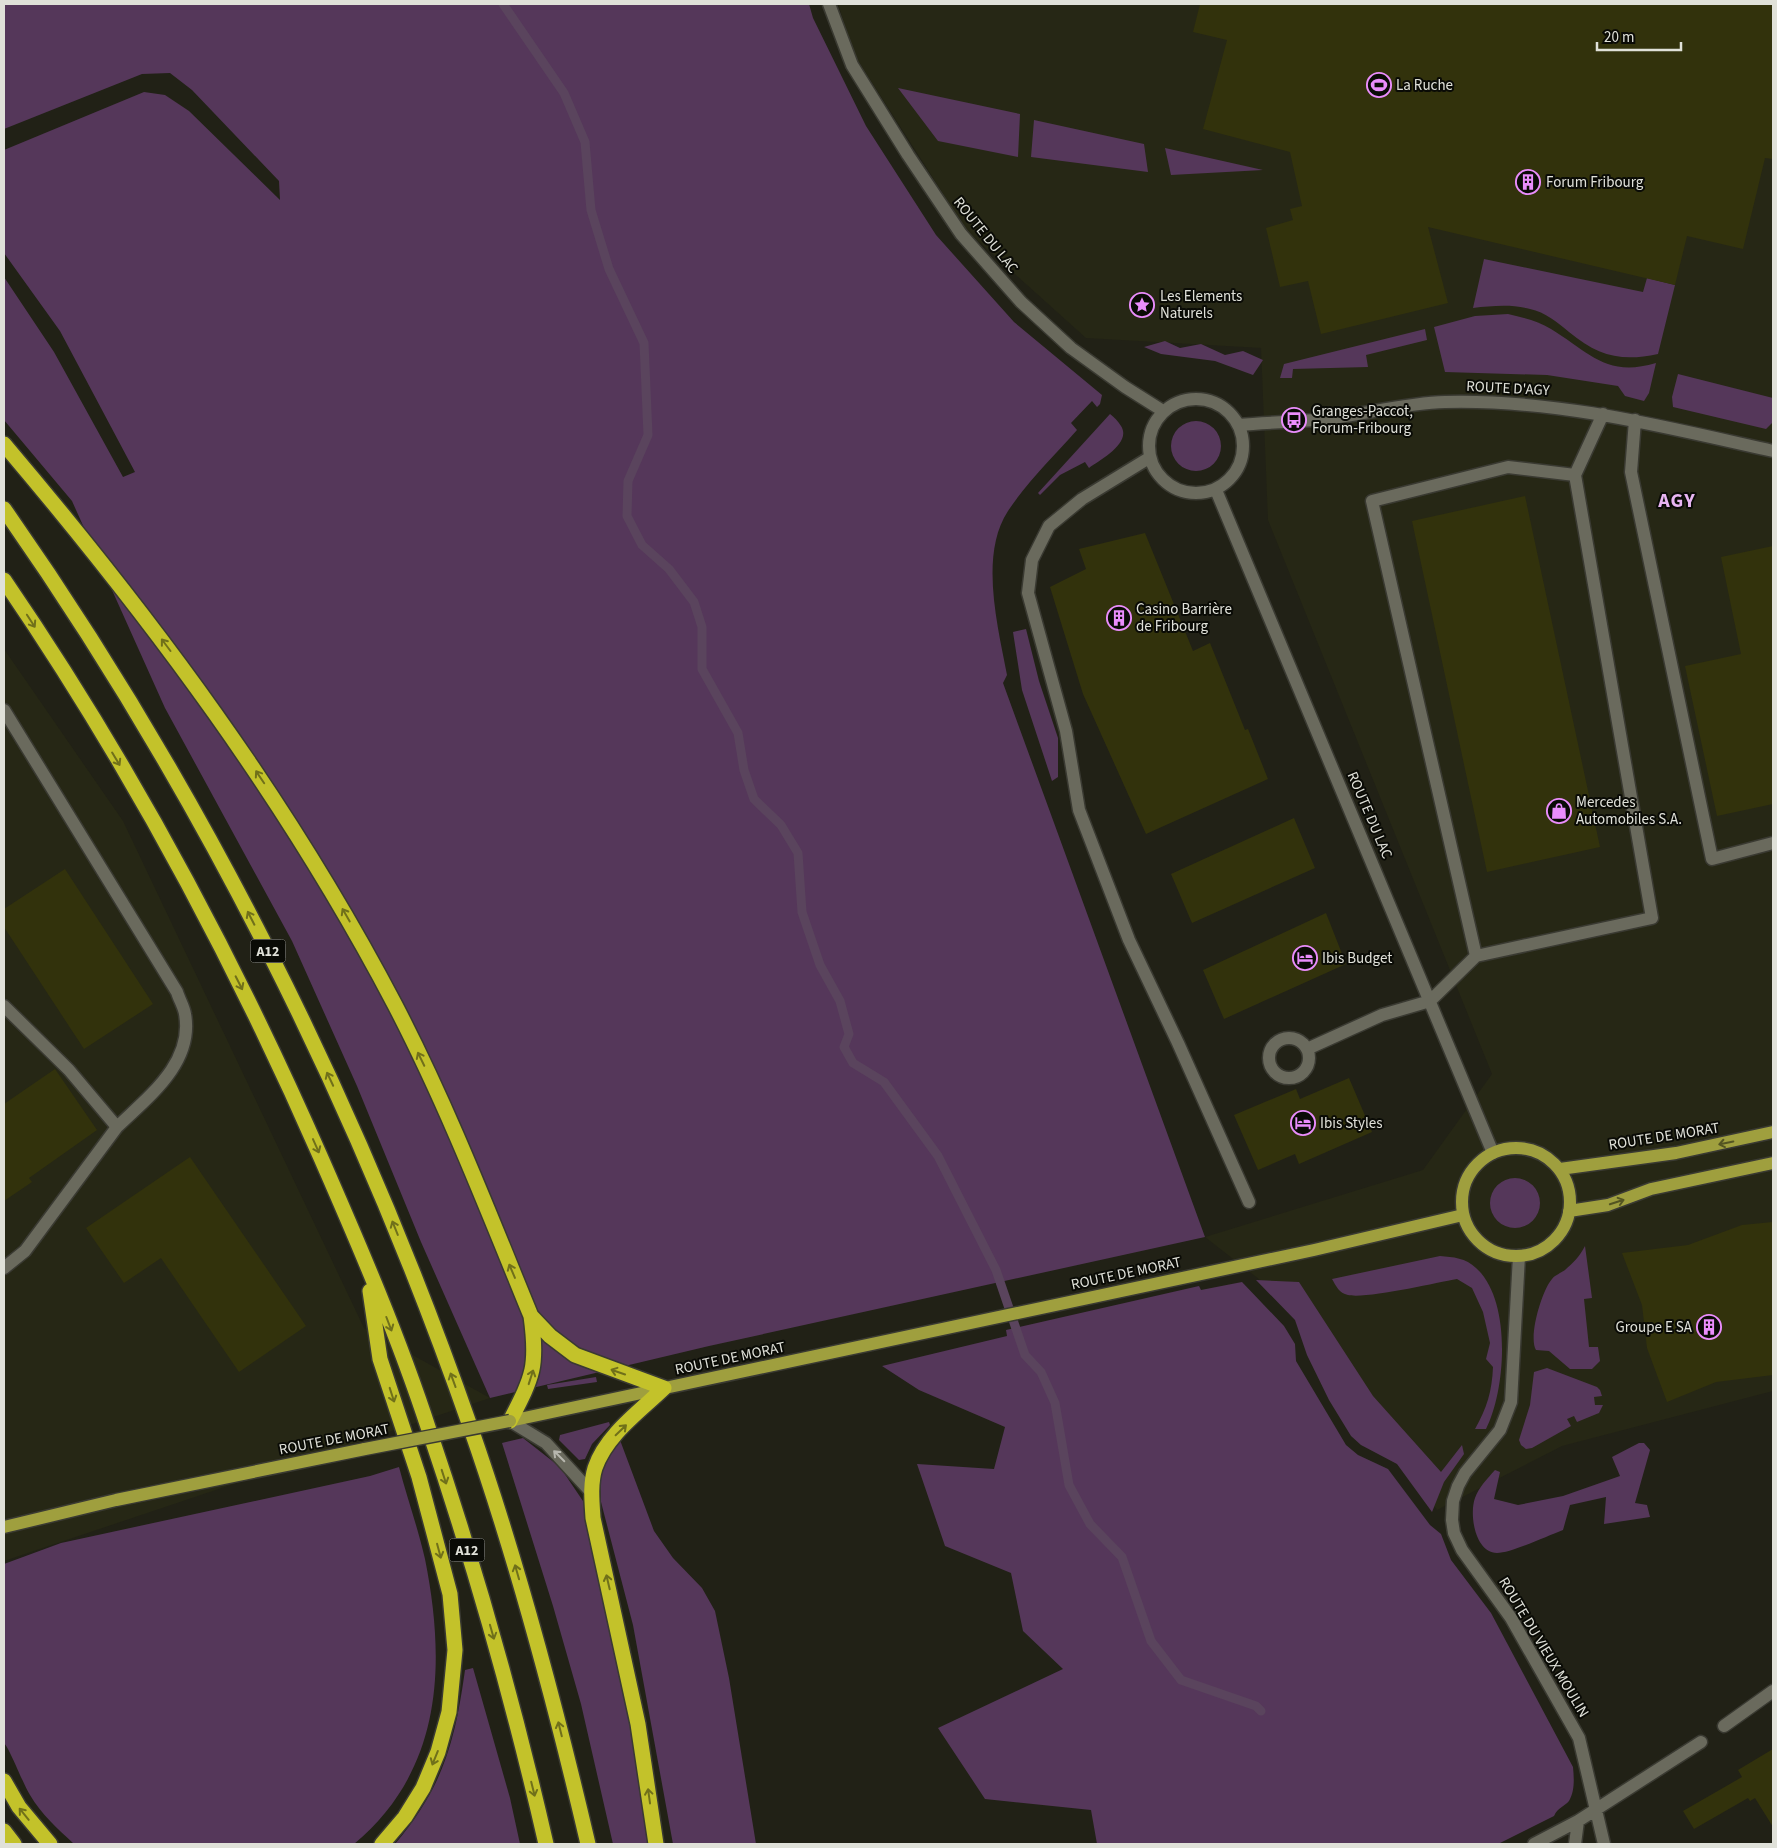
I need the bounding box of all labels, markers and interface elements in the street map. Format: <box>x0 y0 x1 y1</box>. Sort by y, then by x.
scale bar <box>1597 20 1681 52</box>
text: 20 m <box>1604 27 1634 48</box>
sports icon: La Ruche <box>1366 72 1392 98</box>
place label: La Ruche <box>1396 75 1453 96</box>
building icon: Forum Fribourg <box>1515 169 1541 195</box>
place label: Forum Fribourg <box>1546 172 1644 193</box>
street label: ROUTE DU LAC <box>948 193 1023 278</box>
place label: Les Elements Naturels <box>1160 286 1242 324</box>
place icon: Les Elements Naturels <box>1129 292 1155 318</box>
street label: ROUTE D'AGY <box>1466 376 1551 401</box>
place label: Granges-Paccot, Forum-Fribourg <box>1312 401 1413 439</box>
bus stop icon: Granges-Paccot, Forum-Fribourg <box>1281 407 1307 433</box>
district label: AGY <box>1657 487 1696 515</box>
place label: Casino Barrière de Fribourg <box>1136 599 1232 637</box>
building icon: Casino Barrière de Fribourg <box>1106 605 1132 631</box>
one-way arrow <box>26 613 36 627</box>
one-way arrow <box>161 638 171 652</box>
one-way arrow <box>112 751 122 765</box>
street label: ROUTE DU LAC <box>1342 768 1398 862</box>
one-way arrow <box>255 770 266 784</box>
place label: Mercedes Automobiles S.A. <box>1576 792 1682 830</box>
shop icon: Mercedes Automobiles S.A. <box>1546 798 1572 824</box>
one-way arrow <box>340 909 350 923</box>
one-way arrow <box>246 911 255 926</box>
road number: A12 <box>250 939 286 962</box>
hotel icon: Ibis Budget <box>1292 945 1318 971</box>
place label: Ibis Budget <box>1322 948 1392 969</box>
one-way arrow <box>234 975 244 990</box>
one-way arrow <box>416 1052 426 1067</box>
one-way arrow <box>325 1072 335 1087</box>
hotel icon: Ibis Styles <box>1290 1110 1316 1136</box>
place label: Ibis Styles <box>1320 1113 1383 1134</box>
street label: ROUTE DE MORAT <box>1607 1117 1721 1156</box>
one-way arrow <box>311 1138 321 1153</box>
one-way arrow <box>1718 1138 1734 1148</box>
one-way arrow <box>1609 1197 1624 1206</box>
one-way arrow <box>390 1221 399 1237</box>
street label: ROUTE DE MORAT <box>1069 1252 1183 1295</box>
one-way arrow <box>507 1264 517 1279</box>
building icon: Groupe E SA <box>1696 1314 1722 1340</box>
one-way arrow <box>385 1316 394 1331</box>
place label: Groupe E SA <box>1616 1317 1693 1338</box>
street label: ROUTE DE MORAT <box>673 1337 787 1380</box>
one-way arrow <box>611 1367 626 1376</box>
one-way arrow <box>526 1369 536 1385</box>
one-way arrow <box>448 1373 457 1388</box>
one-way arrow <box>387 1387 397 1403</box>
street label: ROUTE DE MORAT <box>277 1419 391 1460</box>
one-way arrow <box>614 1424 627 1436</box>
one-way arrow <box>552 1450 565 1462</box>
one-way arrow <box>440 1468 449 1484</box>
road number: A12 <box>450 1538 484 1562</box>
one-way arrow <box>434 1542 444 1558</box>
one-way arrow <box>511 1565 521 1581</box>
street label: ROUTE DU VIEUX MOULIN <box>1493 1573 1594 1721</box>
one-way arrow <box>603 1574 612 1590</box>
one-way arrow <box>488 1624 498 1640</box>
one-way arrow <box>555 1721 564 1737</box>
one-way arrow <box>430 1750 439 1765</box>
one-way arrow <box>529 1781 538 1797</box>
one-way arrow <box>644 1788 654 1804</box>
one-way arrow <box>19 1808 30 1821</box>

